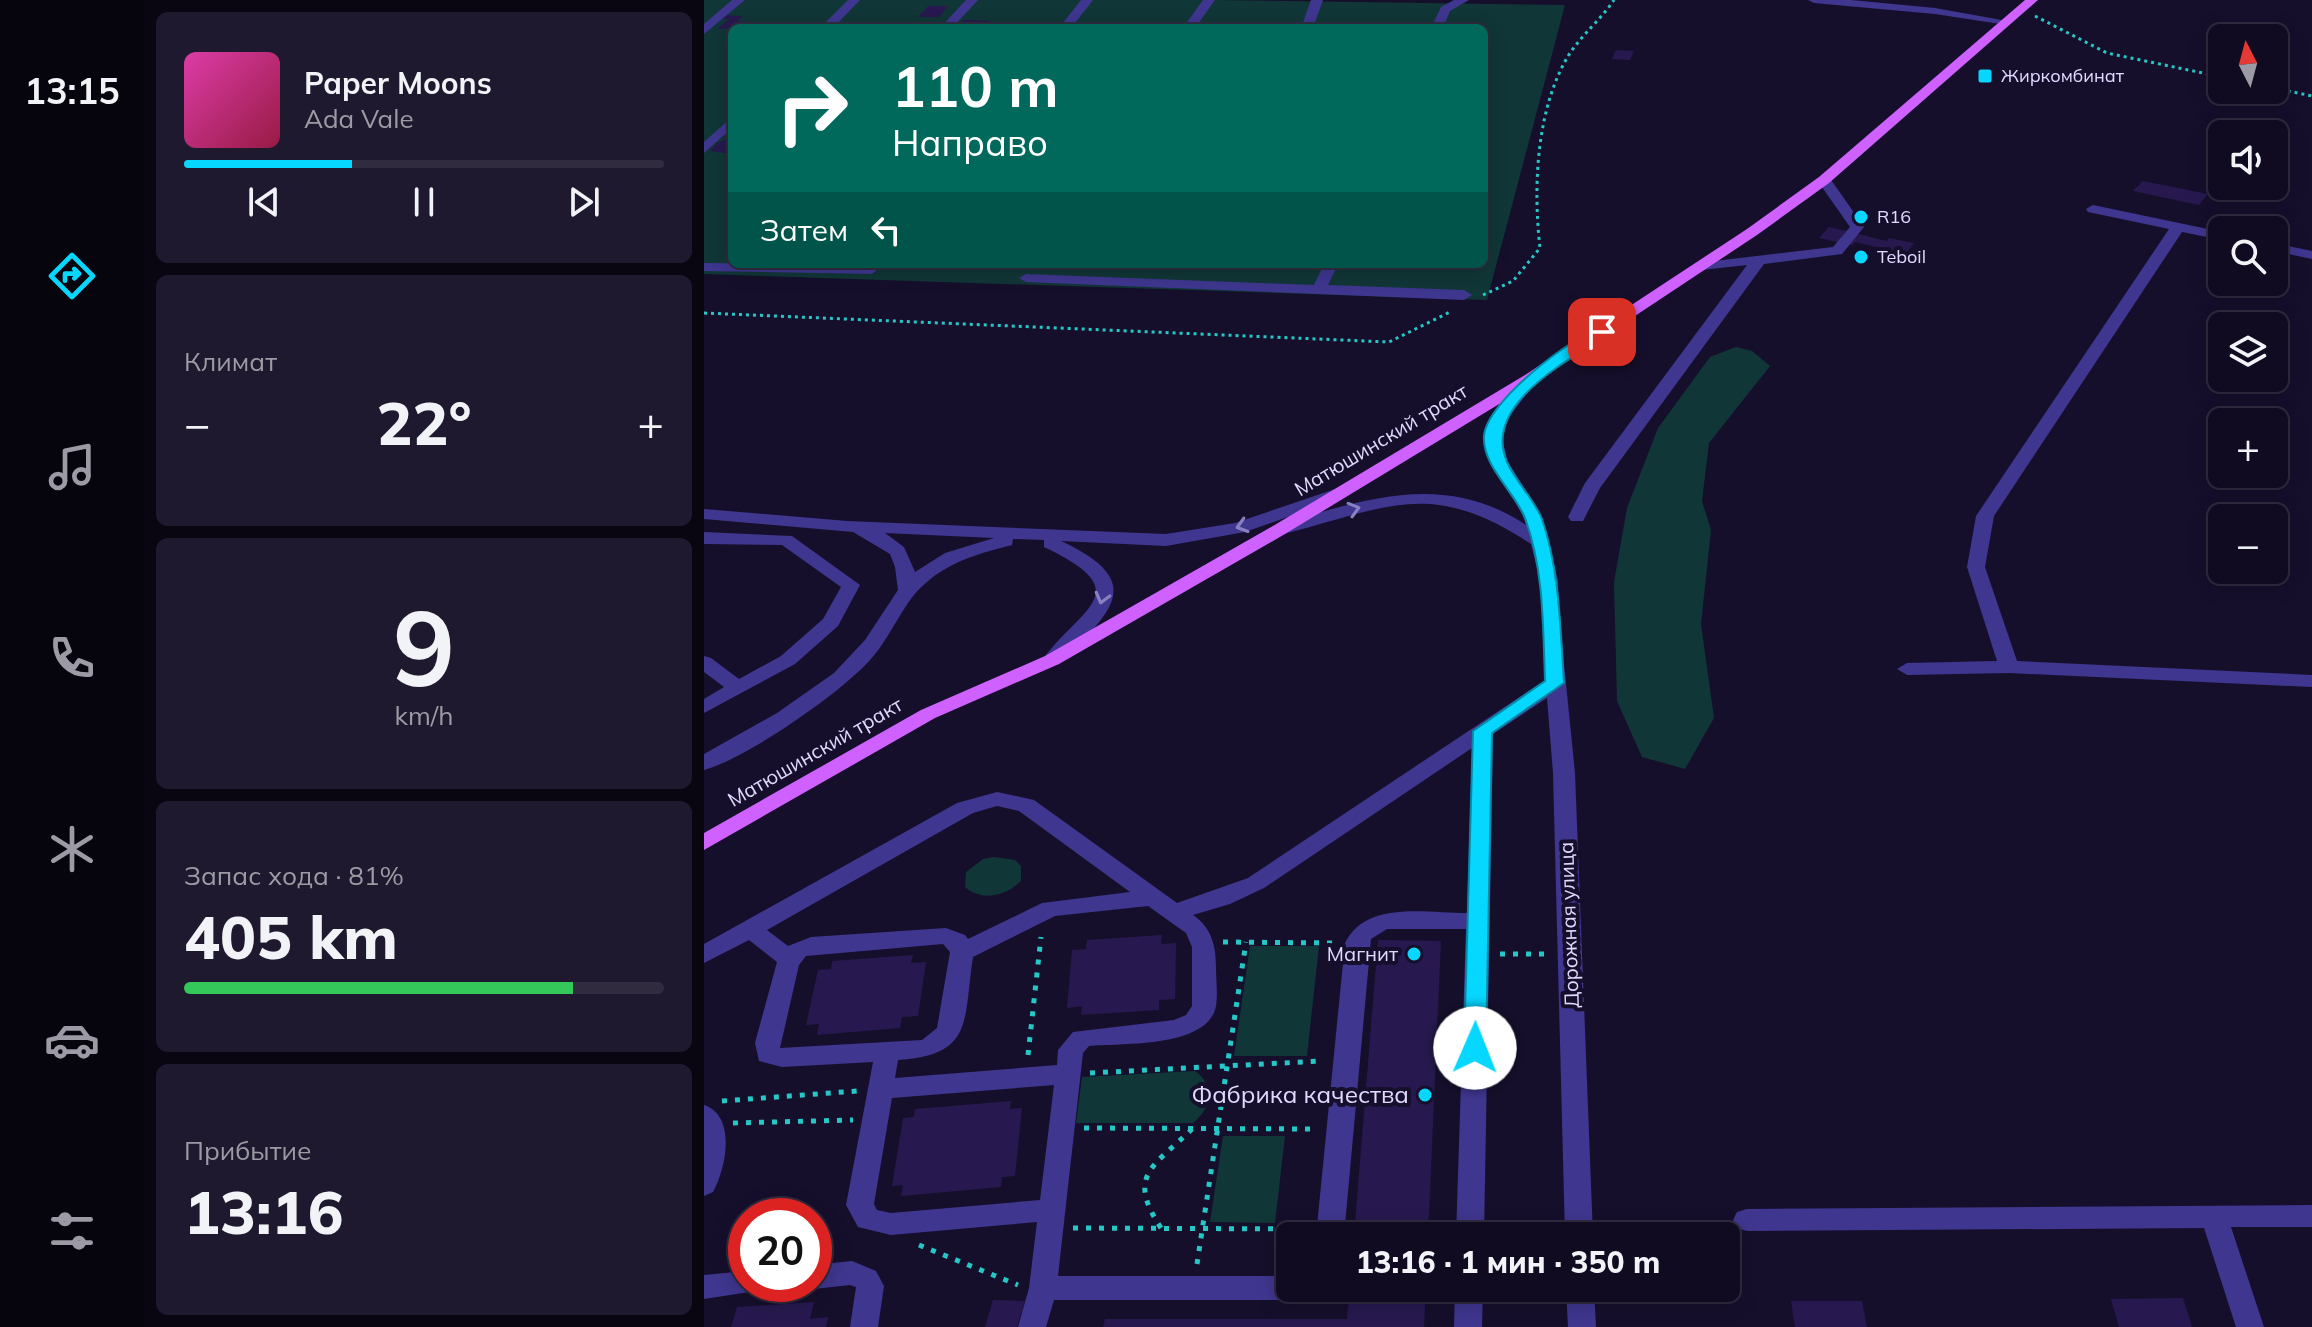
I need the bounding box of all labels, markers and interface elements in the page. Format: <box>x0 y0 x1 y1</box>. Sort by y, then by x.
north arrow <box>2208 24 2288 104</box>
map controls <box>2208 24 2288 584</box>
text: 110 m <box>892 51 1059 121</box>
icon: right <box>760 56 864 160</box>
text: Paper Moons <box>304 64 492 102</box>
place label: Жиркомбинат <box>2001 64 2125 87</box>
marker: Жиркомбинат <box>1976 67 1994 85</box>
text: 13:15 <box>24 68 120 113</box>
text: Ada Vale <box>304 102 414 135</box>
text: Направо <box>892 120 1048 165</box>
button: sound <box>2208 120 2288 200</box>
icon: previous <box>242 180 286 224</box>
icon: pause <box>402 180 446 224</box>
icon: next <box>562 180 606 224</box>
place label: R16 <box>1877 205 1911 228</box>
icon: left <box>864 208 908 252</box>
marker: R16 <box>1852 208 1870 226</box>
text: Затем <box>760 211 848 249</box>
button: search <box>2208 216 2288 296</box>
place label: Teboil <box>1877 245 1926 268</box>
icon: directions <box>44 248 100 304</box>
marker: Teboil <box>1852 248 1870 266</box>
pin <box>1568 298 1636 366</box>
icon: arrive <box>1580 310 1624 354</box>
button: layers <box>2208 312 2288 392</box>
text: Климат <box>184 345 277 378</box>
street label: Матюшинский тракт <box>1290 377 1473 501</box>
text: 22° <box>376 385 472 460</box>
text: − <box>184 396 210 451</box>
text: + <box>638 396 664 451</box>
button: + <box>2208 408 2288 488</box>
icon: music <box>44 439 100 495</box>
one-way arrow <box>1347 502 1361 518</box>
button: − <box>2208 504 2288 584</box>
one-way arrow <box>1236 517 1250 533</box>
text: 9 <box>393 581 455 712</box>
one-way arrow <box>1095 591 1112 604</box>
icon: phone <box>44 630 100 686</box>
street label: Матюшинский тракт <box>723 691 907 812</box>
text: km/h <box>395 699 453 732</box>
icon: climate <box>44 821 100 877</box>
street label: Дорожная улица <box>1553 841 1584 1009</box>
text: Запас хода · 81% <box>184 859 404 892</box>
text: 405 km <box>184 899 398 974</box>
place label: Магнит <box>1327 941 1399 966</box>
marker: Магнит <box>1405 945 1423 963</box>
position arrow <box>1433 1006 1517 1090</box>
icon: car <box>44 1012 100 1068</box>
place label: Фабрика качества <box>1191 1079 1409 1109</box>
marker: Фабрика качества <box>1416 1086 1434 1104</box>
text: Прибытие <box>184 1134 311 1167</box>
text: 13:16 <box>184 1174 344 1249</box>
speed limit sign: 20 <box>728 1198 832 1302</box>
icon: filters <box>44 1203 100 1259</box>
text: 13:16 · 1 мин · 350 m <box>1356 1243 1660 1281</box>

